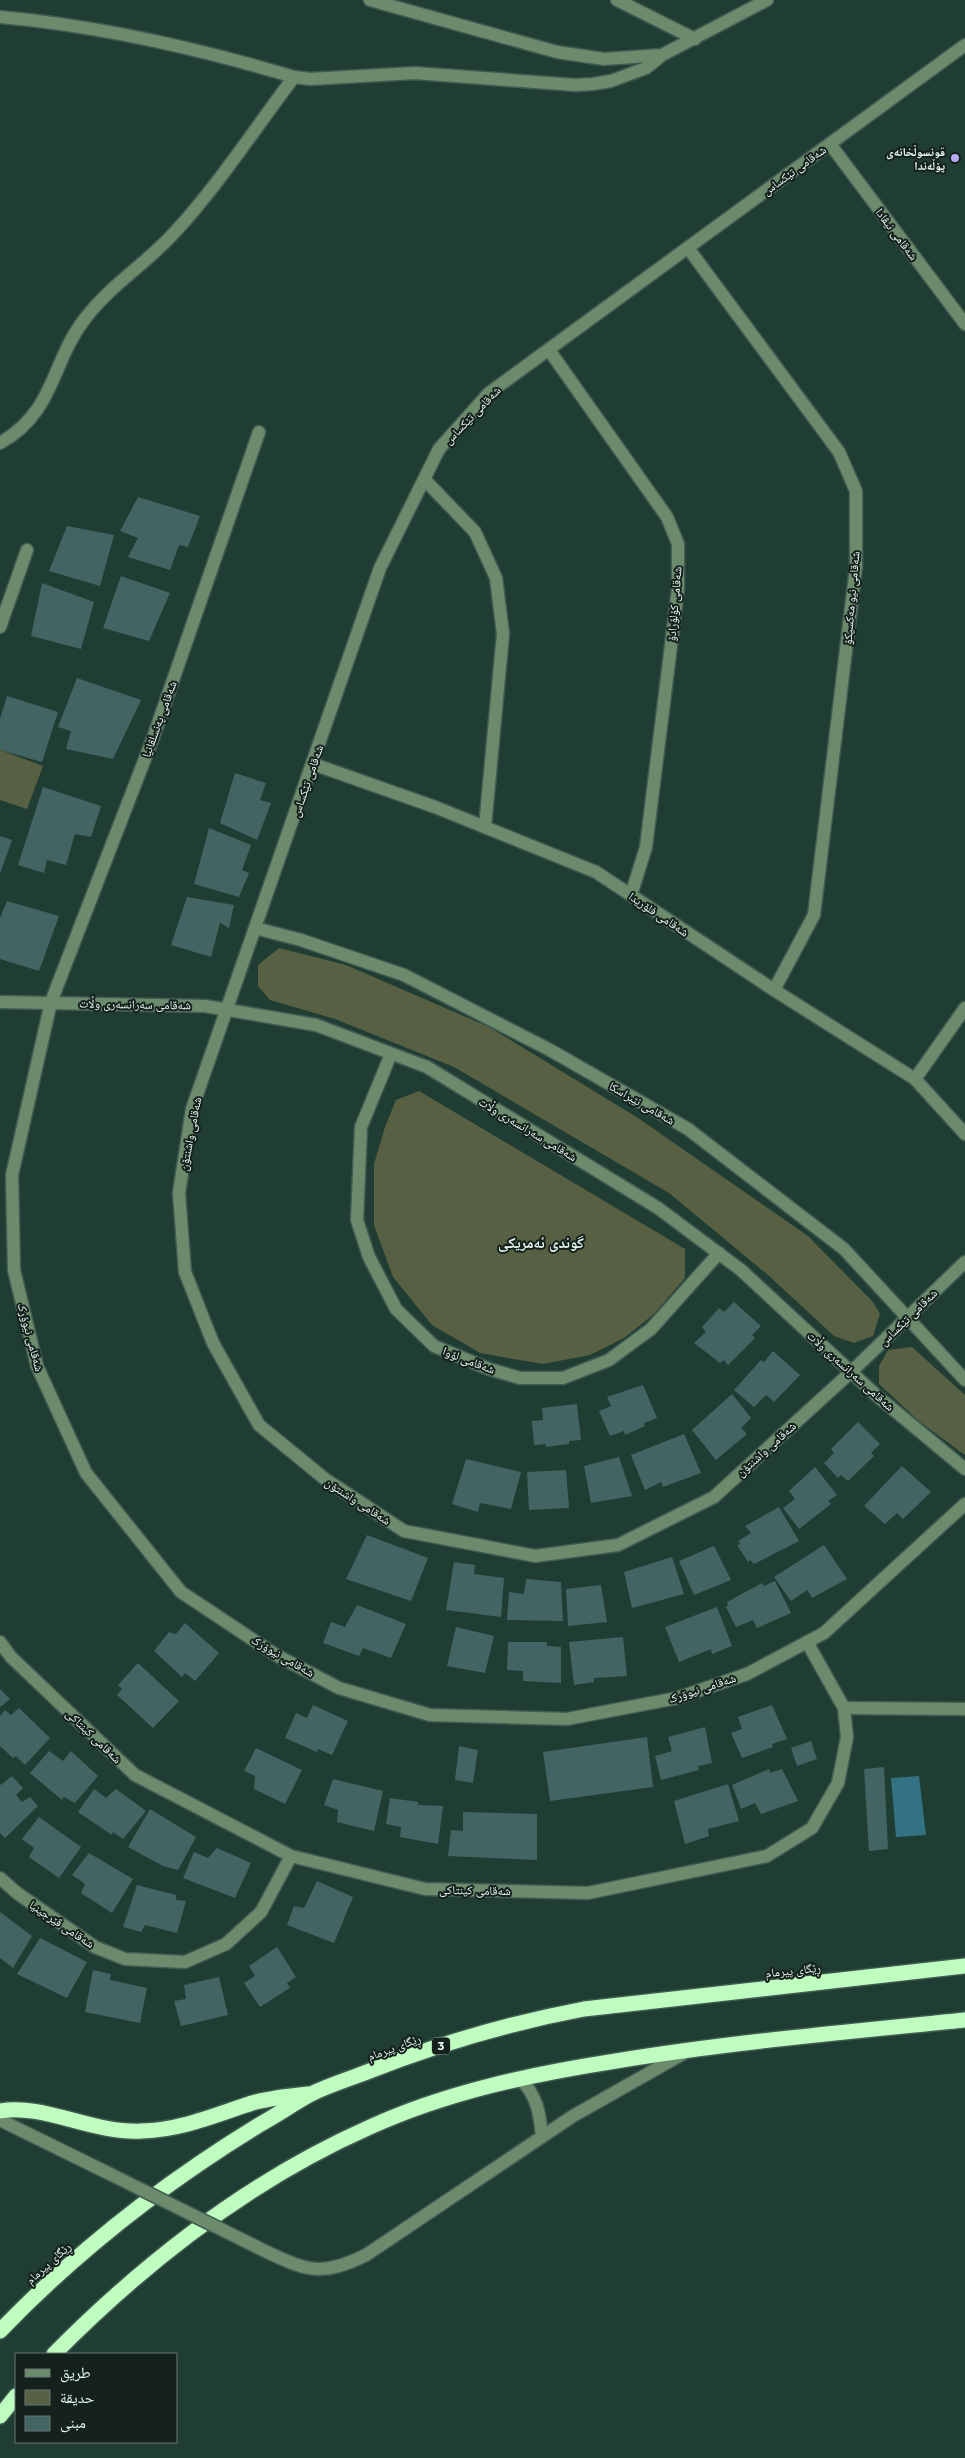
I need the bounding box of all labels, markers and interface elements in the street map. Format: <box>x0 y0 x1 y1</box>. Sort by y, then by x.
street label: شەقامی تێکساس <box>759 142 829 198</box>
place label: قونسوڵخانەی پۆڵەندا <box>886 144 945 173</box>
marker: قونسوڵخانەی پۆڵەندا <box>949 152 961 164</box>
street label: شەقامی نیڤادا <box>872 205 922 263</box>
street label: شەقامی تێکساس <box>440 383 504 447</box>
street label: شەقامی نیو مەکسیکۆ <box>839 550 863 645</box>
street label: شەقامی کۆلۆرادۆ <box>663 566 685 642</box>
street label: شەقامی پەنسلڤانیا <box>138 679 180 759</box>
street label: شەقامی تێکساس <box>288 743 327 819</box>
street label: شەقامی فلۆریدا <box>626 888 692 940</box>
street label: شەقامی سەرانسەری وڵات <box>79 995 191 1012</box>
street label: شەقامی نێبراسکا <box>606 1078 678 1128</box>
street label: شەقامی سەرانسەری وڵات <box>476 1093 580 1164</box>
street label: شەقامی واشنتۆن <box>175 1096 205 1172</box>
district label: گوندی ئەمریکی <box>498 1233 584 1252</box>
street label: شەقامی تێکساس <box>876 1285 941 1349</box>
street label: شەقامی نیوۆرک <box>14 1301 47 1373</box>
street label: شەقامی سەرانسەری وڵات <box>804 1328 898 1414</box>
street label: شەقامی لۆوا <box>441 1343 497 1377</box>
street label: شەقامی واشنتۆن <box>733 1418 799 1480</box>
street label: شەقامی واشنتۆن <box>322 1474 394 1528</box>
street label: شەقامی نیوۆرک <box>249 1632 317 1680</box>
street label: شەقامی نیوۆرک <box>666 1670 738 1706</box>
street label: شەقامی کینتاکی <box>63 1706 125 1766</box>
street label: شەقامی کینتاکی <box>439 1882 511 1898</box>
street label: شەقامی ڤێرجینیا <box>26 1897 97 1951</box>
street label: ڕێگای پیرمام <box>765 1960 822 1983</box>
street label: ڕێگای پیرمام <box>365 2030 424 2066</box>
road number: 3 <box>432 2038 450 2054</box>
street label: ڕێگای پیرمام <box>22 2239 76 2289</box>
legend <box>15 2353 178 2443</box>
text: طريق <box>60 2363 91 2383</box>
text: حديقة <box>60 2388 95 2407</box>
text: مبنى <box>60 2413 86 2433</box>

